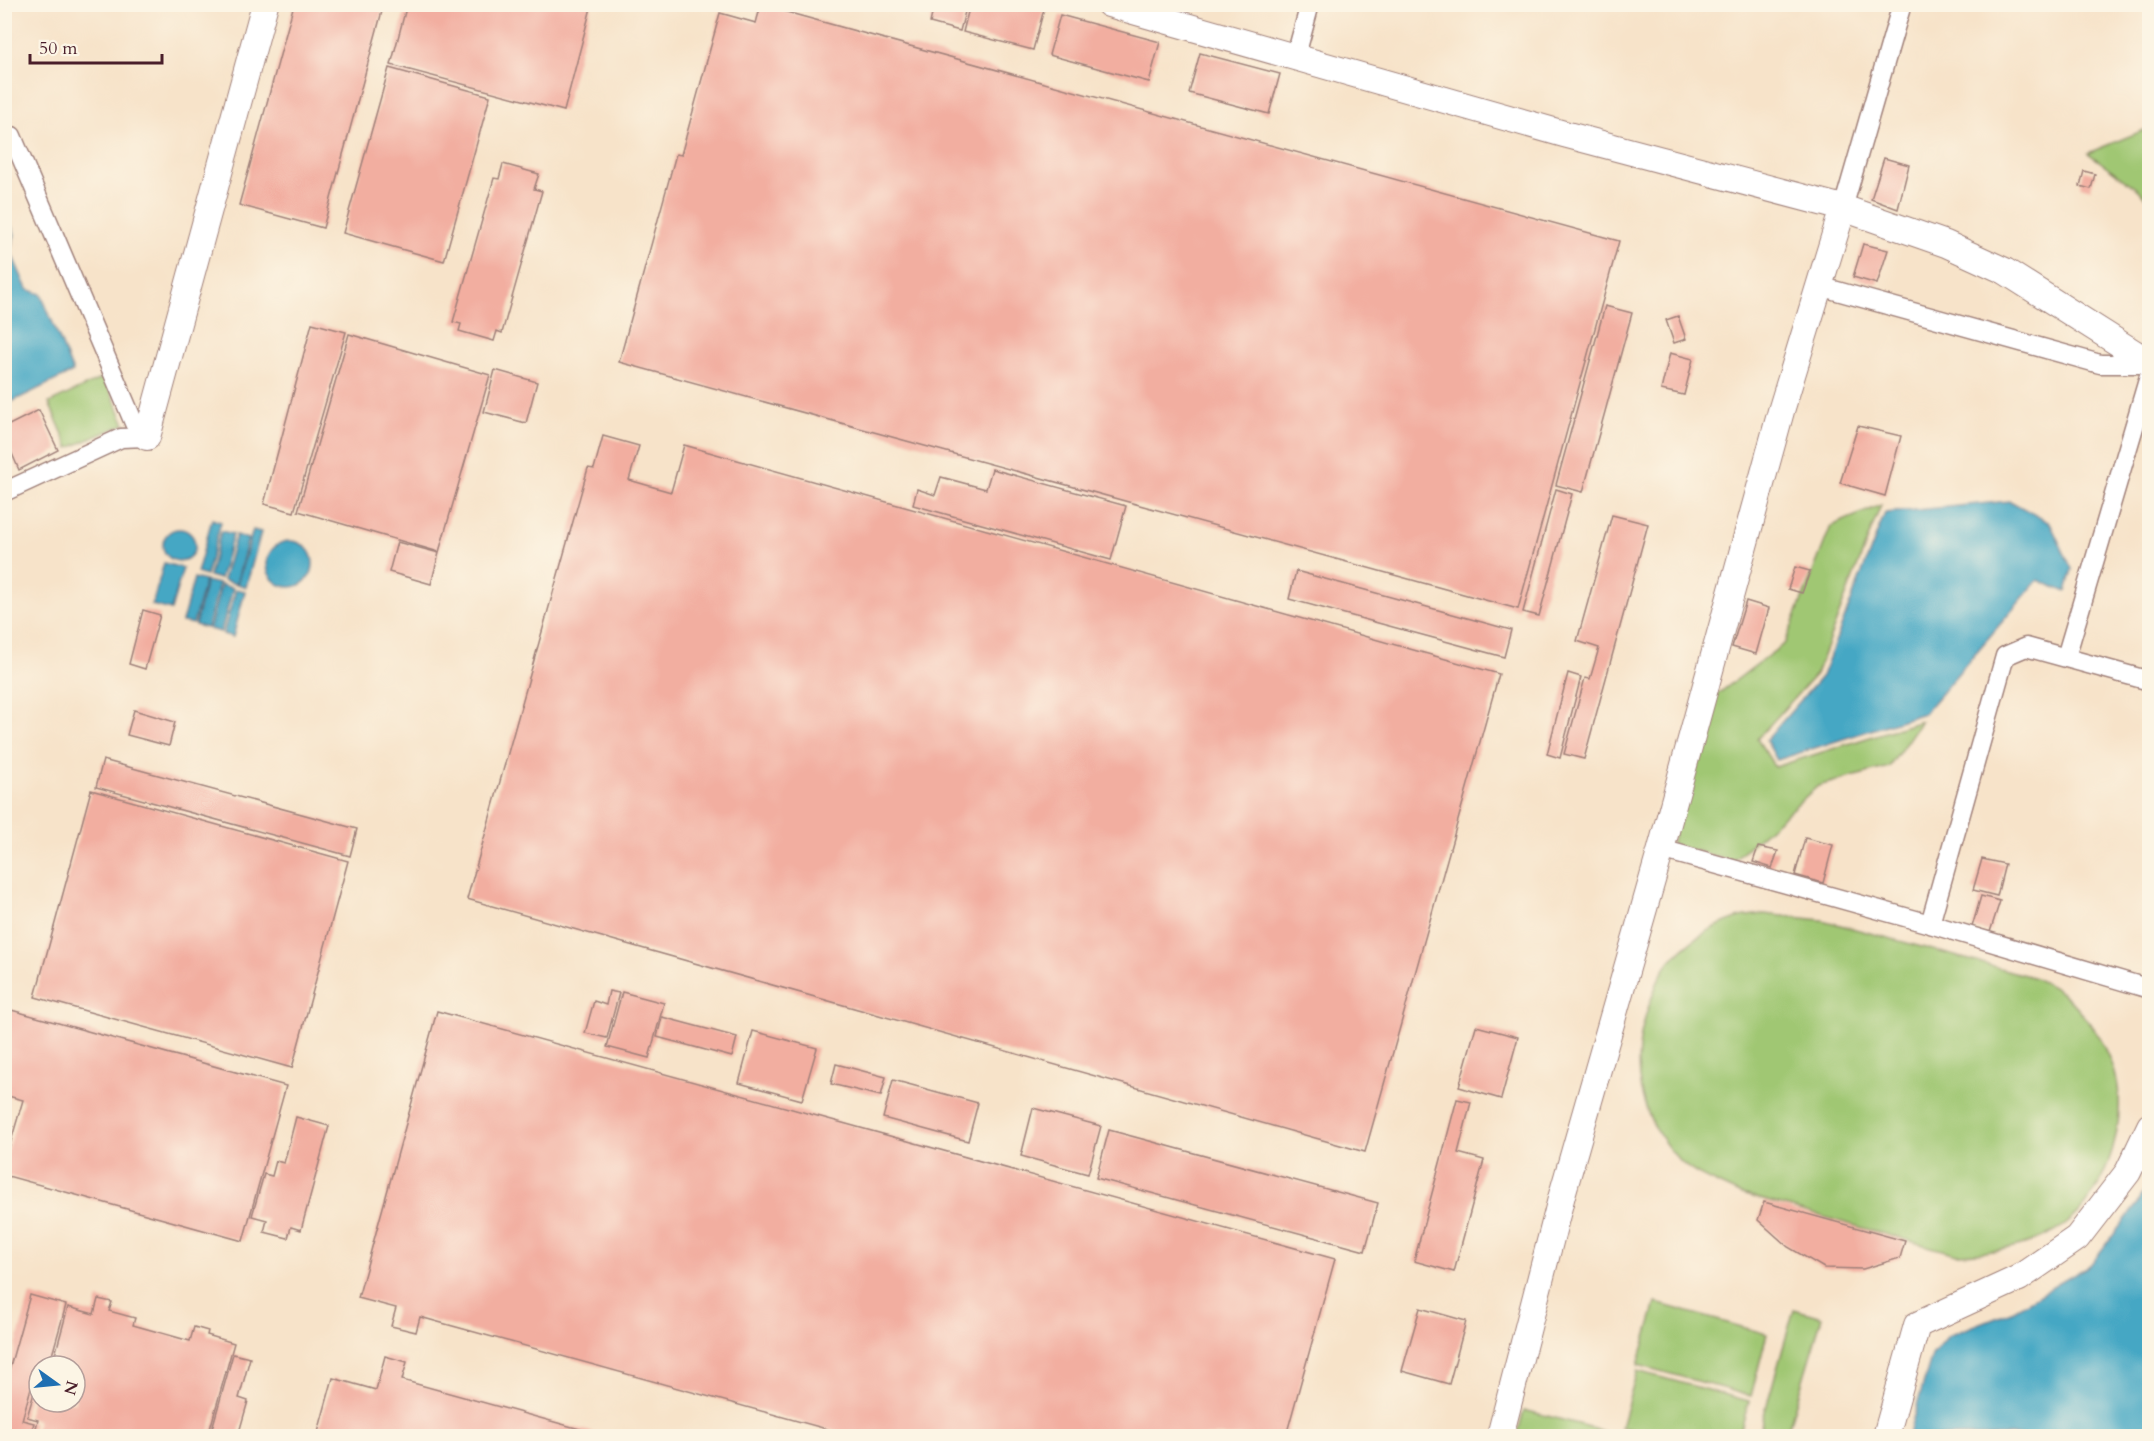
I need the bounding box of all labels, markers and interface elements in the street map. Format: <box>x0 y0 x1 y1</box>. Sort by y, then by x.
scale bar <box>30 27 162 65</box>
text: 50 m <box>39 36 78 61</box>
north arrow <box>27 1354 87 1414</box>
text: N <box>58 1378 83 1397</box>

